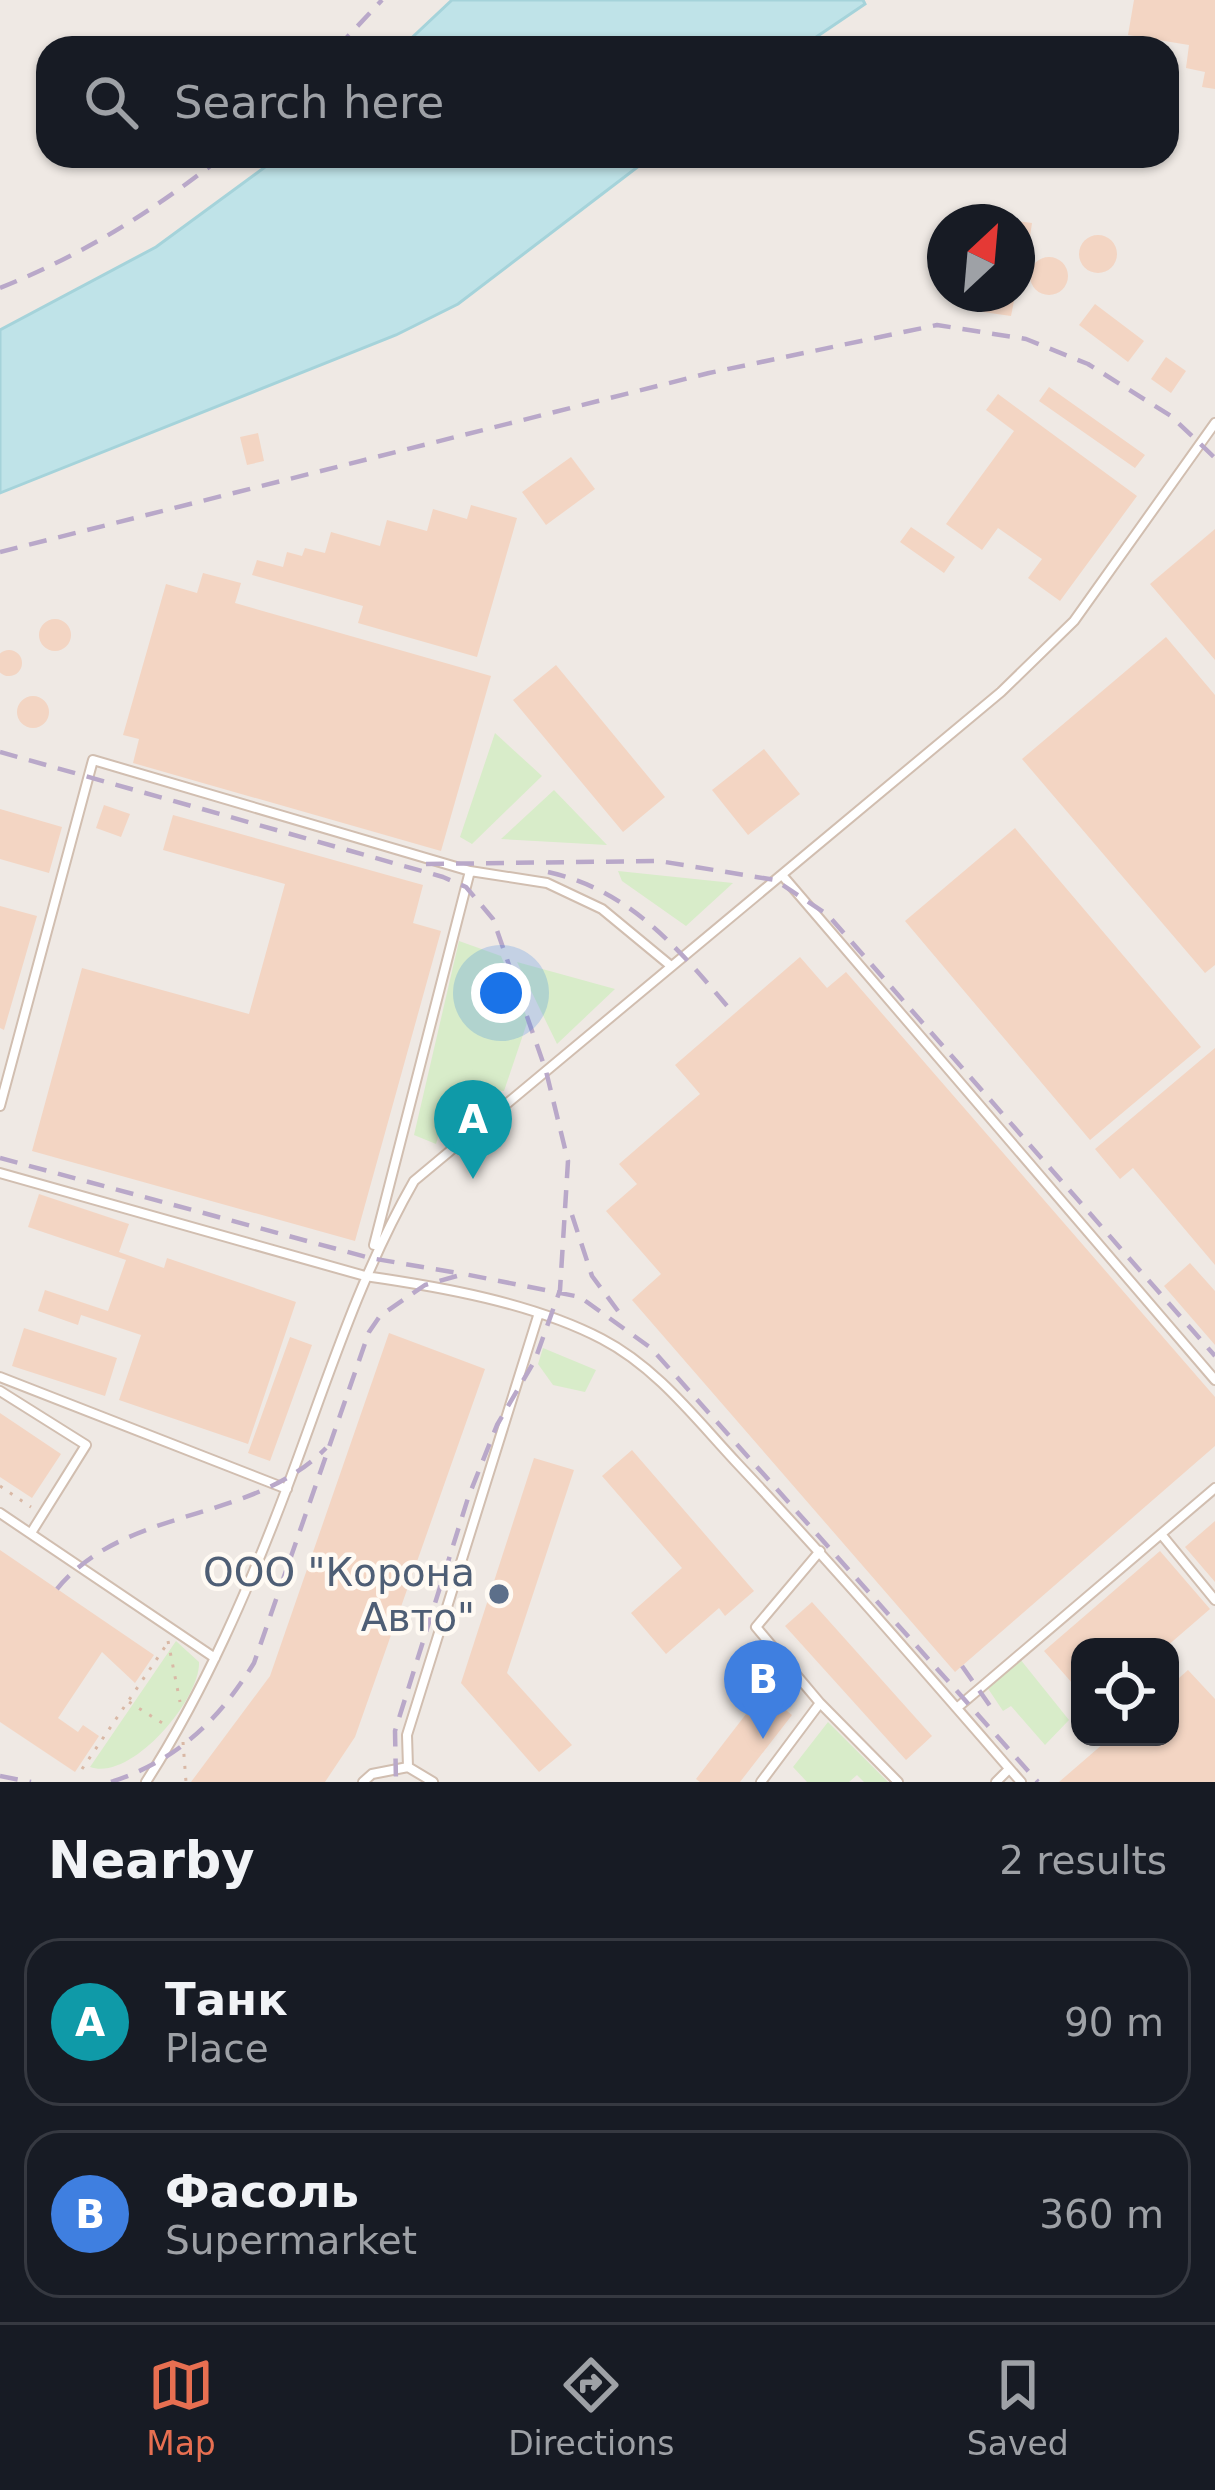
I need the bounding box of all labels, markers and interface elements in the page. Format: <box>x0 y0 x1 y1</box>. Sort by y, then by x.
search box <box>36 36 1179 168</box>
icon: search <box>78 69 144 135</box>
text: Search here <box>174 76 444 129</box>
north arrow <box>927 204 1035 312</box>
your location <box>471 963 531 1023</box>
pin: A <box>434 1080 512 1179</box>
place label: ООО "Корона Авто" <box>203 1550 475 1640</box>
marker: ООО "Корона Авто" <box>486 1581 512 1607</box>
map controls <box>1071 1638 1179 1746</box>
button: locate <box>1071 1638 1179 1746</box>
pin: B <box>724 1640 802 1739</box>
text: Nearby <box>48 1831 255 1890</box>
text: 2 results <box>999 1838 1167 1883</box>
text: Танк <box>165 1973 288 2026</box>
text: A <box>75 2000 105 2045</box>
text: 90 m <box>1064 2000 1164 2045</box>
text: Place <box>165 2026 269 2071</box>
text: Фасоль <box>165 2165 359 2218</box>
text: B <box>75 2192 105 2237</box>
text: 360 m <box>1039 2192 1164 2237</box>
text: Supermarket <box>165 2218 417 2263</box>
tab: Map <box>146 2352 216 2463</box>
tab: Directions <box>508 2352 674 2463</box>
tab: Saved <box>967 2352 1069 2463</box>

